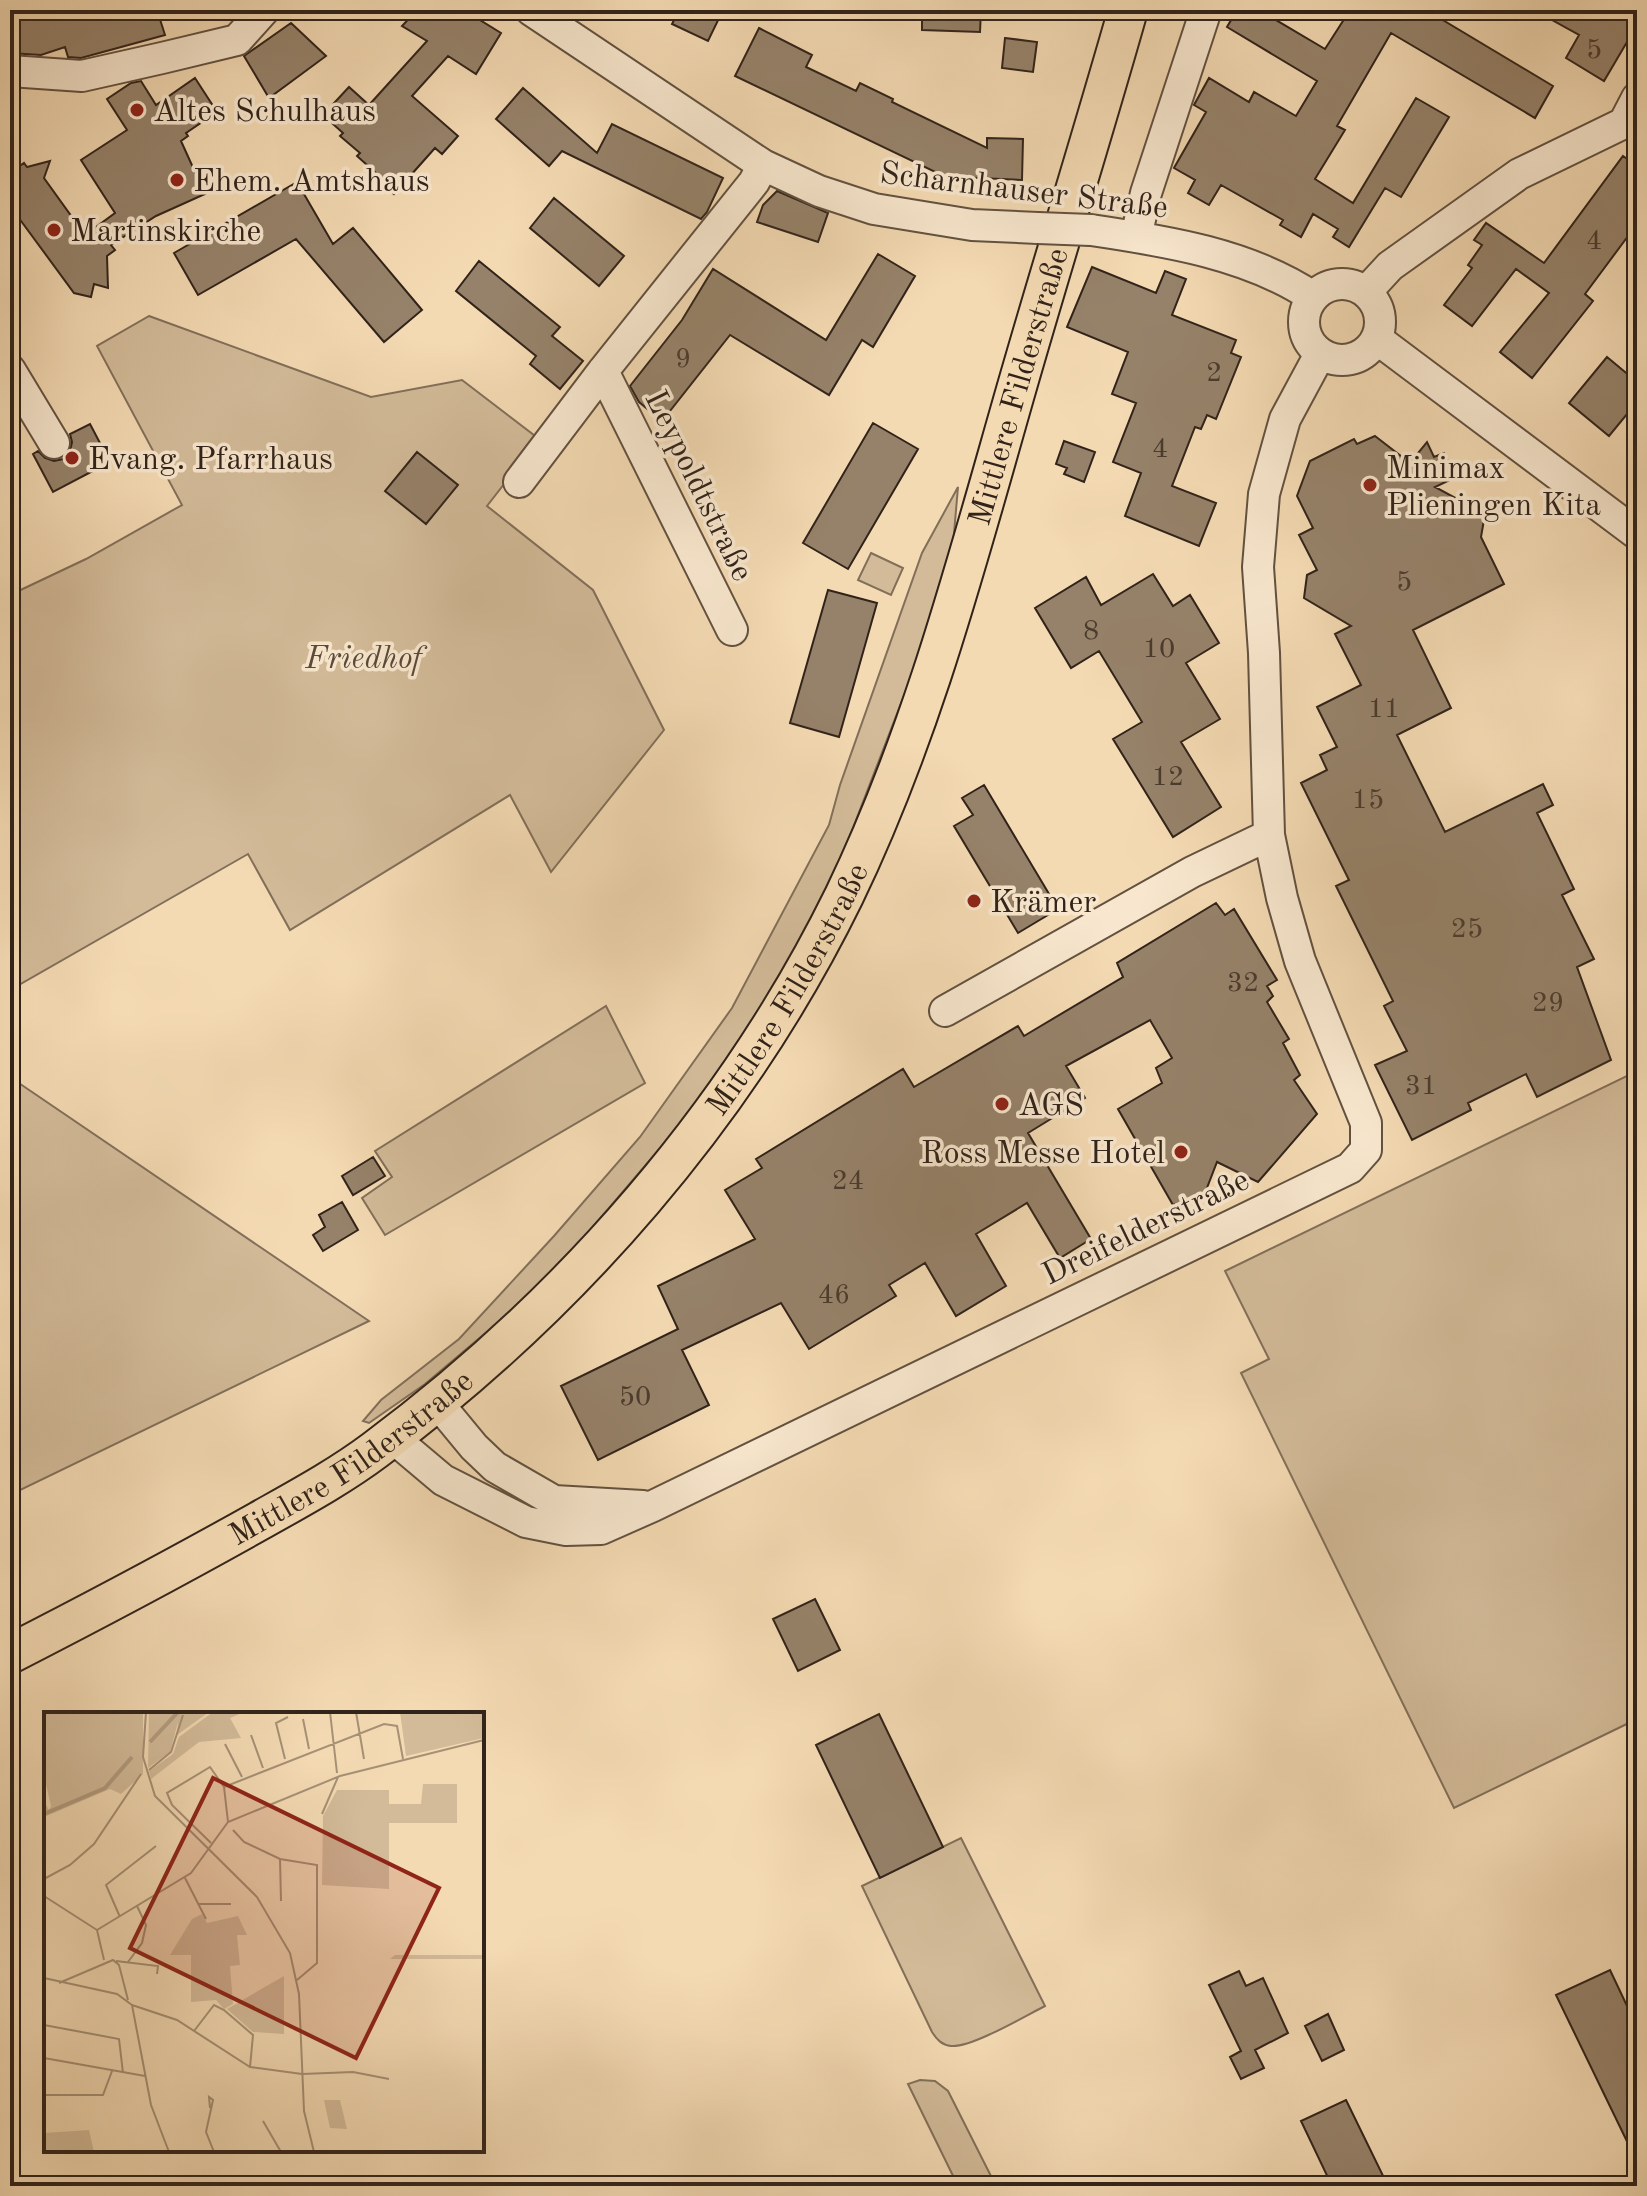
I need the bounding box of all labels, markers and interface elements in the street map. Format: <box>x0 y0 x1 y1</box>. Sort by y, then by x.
house number: 5 <box>1586 37 1602 65</box>
place label: Altes Schulhaus <box>153 97 376 129</box>
marker: Altes Schulhaus <box>128 101 146 119</box>
street label: Scharnhauser Straße <box>878 158 1169 226</box>
place label: Ehem. Amtshaus <box>193 167 430 199</box>
marker: Ehem. Amtshaus <box>168 171 186 189</box>
place label: Martinskirche <box>70 217 261 249</box>
marker: Martinskirche <box>45 221 63 239</box>
house number: 4 <box>1586 228 1602 256</box>
street label: Mittlere Filderstraße <box>965 245 1076 530</box>
house number: 9 <box>675 346 691 374</box>
house number: 2 <box>1206 360 1222 388</box>
street label: Leypoldtstraße <box>637 386 757 587</box>
house number: 4 <box>1152 436 1168 464</box>
place label: Evang. Pfarrhaus <box>88 445 333 477</box>
marker: Evang. Pfarrhaus <box>63 449 81 467</box>
place label: Minimax Plieningen Kita <box>1386 454 1601 523</box>
marker: Minimax Plieningen Kita <box>1361 476 1379 494</box>
house number: 5 <box>1396 569 1412 597</box>
house number: 8 <box>1083 618 1099 646</box>
house number: 10 <box>1143 636 1175 664</box>
park label: Friedhof <box>304 644 428 676</box>
house number: 11 <box>1368 696 1400 724</box>
house number: 12 <box>1152 764 1184 792</box>
house number: 15 <box>1352 787 1384 815</box>
street label: Mittlere Filderstraße <box>702 859 876 1123</box>
place label: Krämer <box>990 888 1096 920</box>
marker: Krämer <box>965 892 983 910</box>
house number: 25 <box>1451 916 1483 944</box>
house number: 32 <box>1227 970 1259 998</box>
house number: 29 <box>1532 990 1564 1018</box>
house number: 31 <box>1405 1073 1437 1101</box>
place label: AGS <box>1018 1091 1084 1123</box>
marker: AGS <box>993 1095 1011 1113</box>
place label: Ross Messe Hotel <box>921 1139 1165 1171</box>
marker: Ross Messe Hotel <box>1172 1143 1190 1161</box>
street label: Dreifelderstraße <box>1038 1165 1255 1293</box>
house number: 24 <box>832 1168 864 1196</box>
house number: 46 <box>818 1282 850 1310</box>
street label: Mittlere Filderstraße <box>225 1366 480 1553</box>
house number: 50 <box>619 1384 651 1412</box>
inset map <box>44 1712 484 2152</box>

